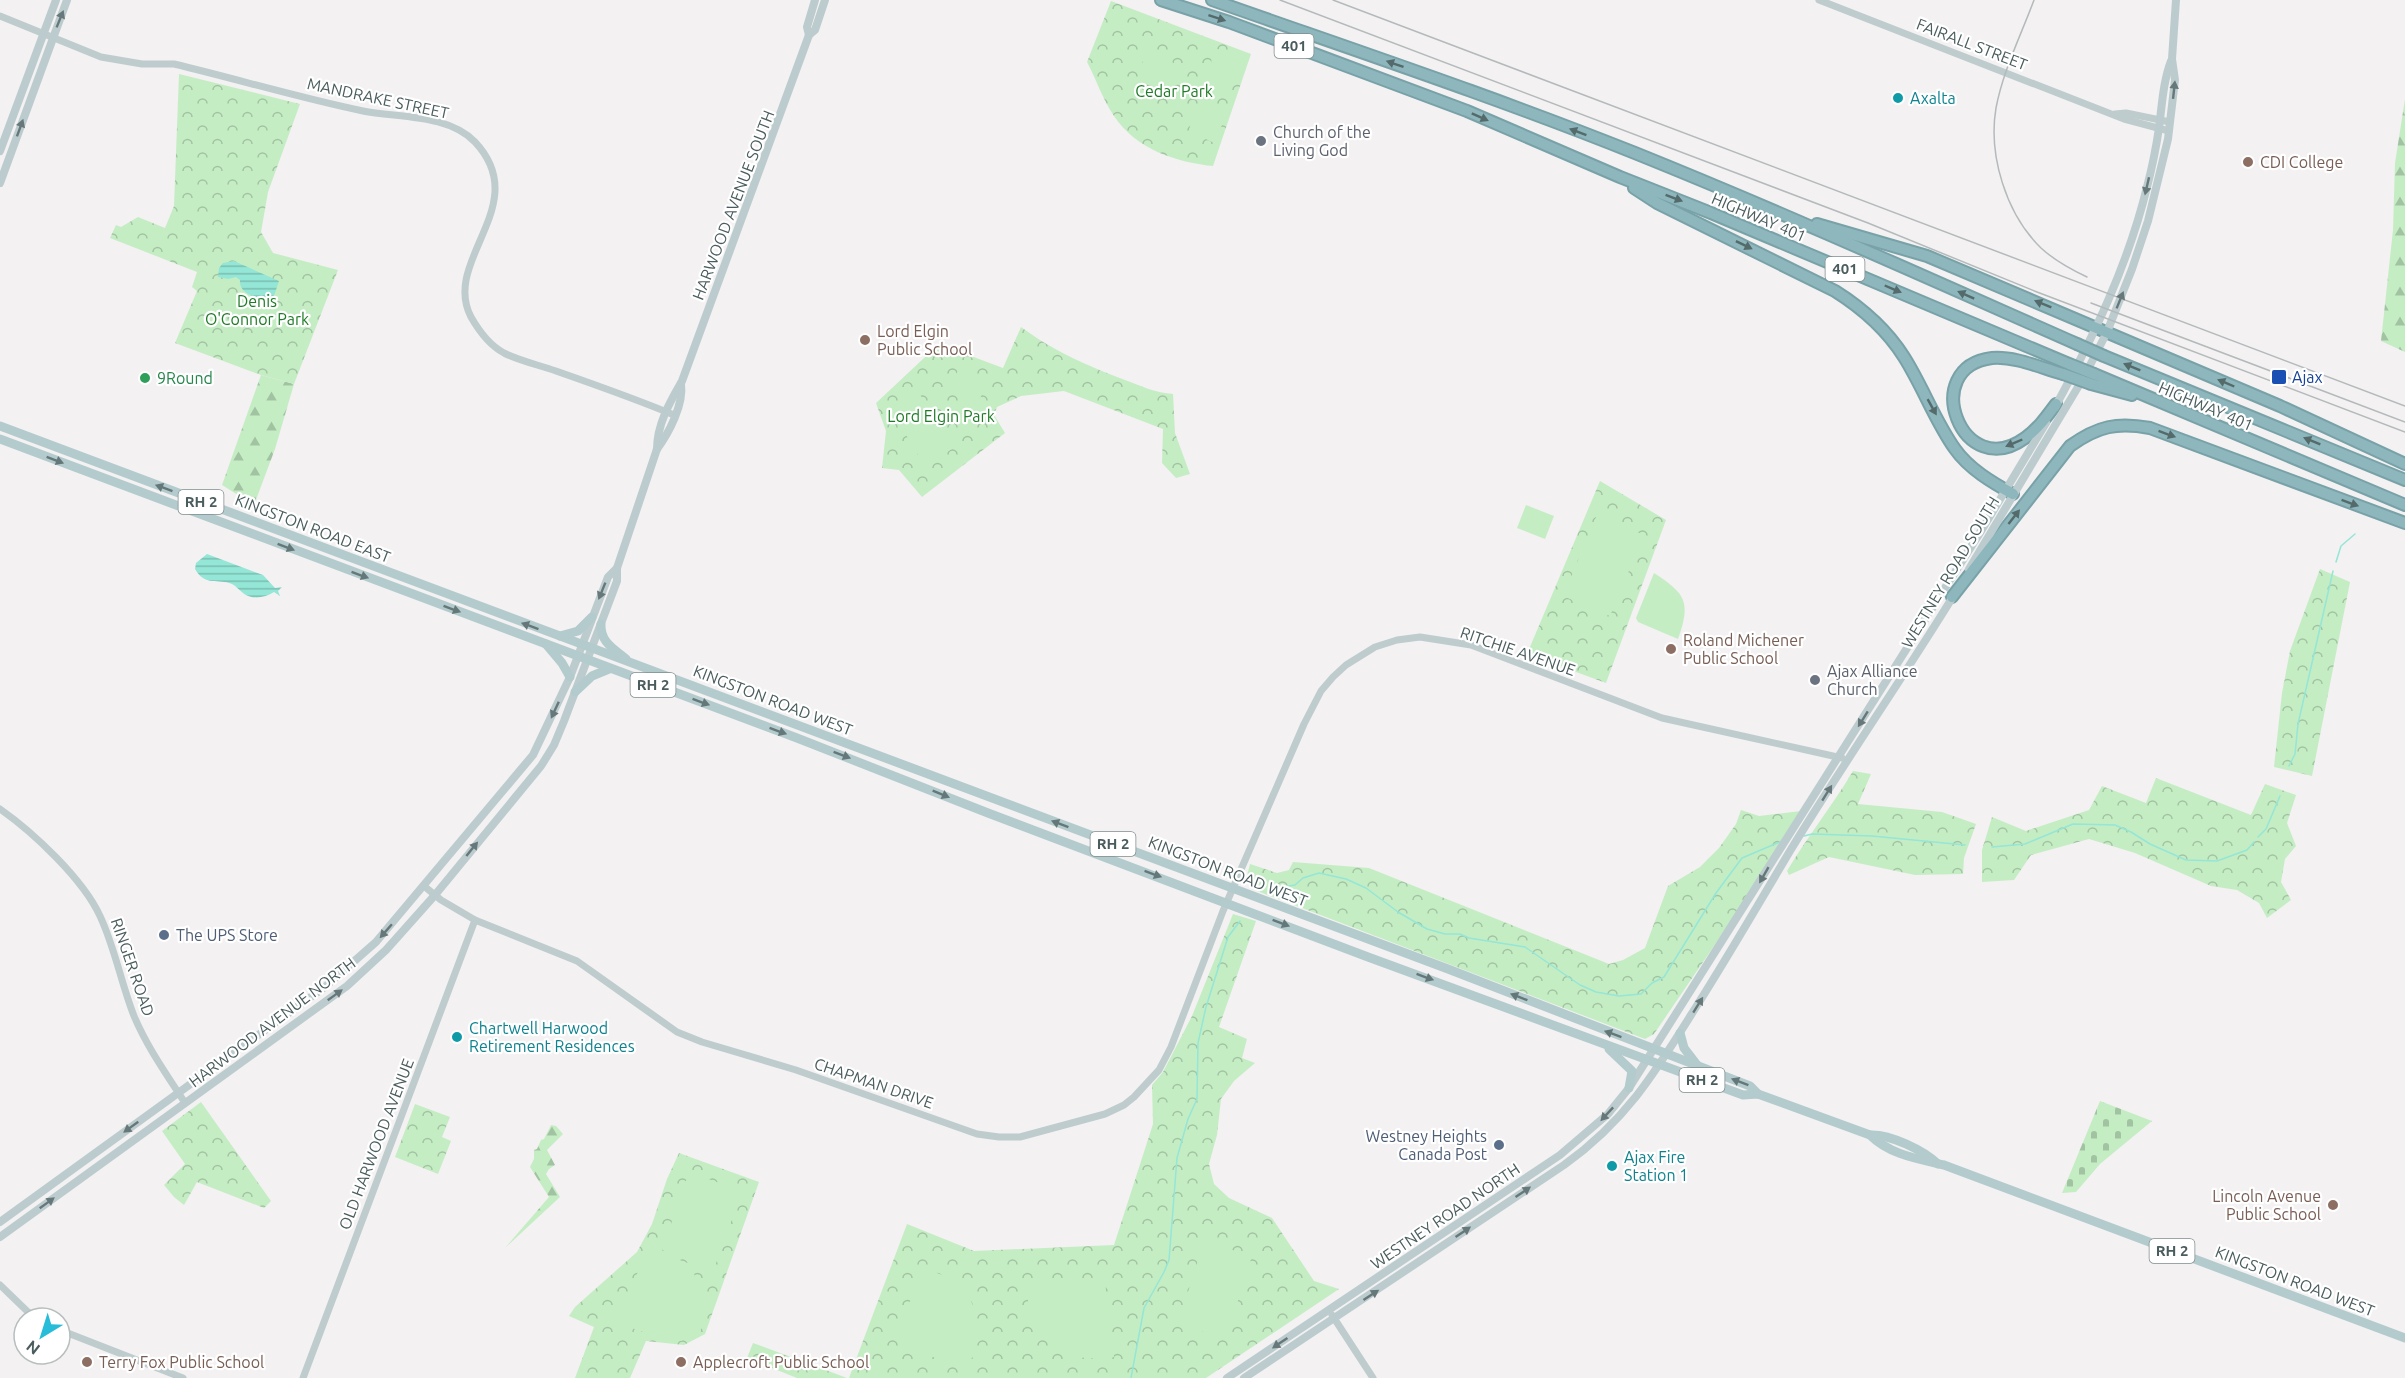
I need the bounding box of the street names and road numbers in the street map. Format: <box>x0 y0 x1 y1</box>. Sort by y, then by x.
street label: FAIRALL STREET <box>1914 15 2030 73</box>
road number: 401 <box>1274 34 1314 58</box>
street label: MANDRAKE STREET <box>306 74 451 122</box>
street label: HARWOOD AVENUE SOUTH <box>688 108 778 302</box>
street label: HIGHWAY 401 <box>1709 189 1809 245</box>
road number: 401 <box>1826 257 1864 281</box>
street label: HIGHWAY 401 <box>2156 378 2256 434</box>
road number: RH 2 <box>178 490 224 514</box>
street label: KINGSTON ROAD EAST <box>233 490 393 566</box>
street label: WESTNEY ROAD SOUTH <box>1898 493 2002 651</box>
street label: RITCHIE AVENUE <box>1458 623 1578 679</box>
street label: KINGSTON ROAD WEST <box>691 661 855 739</box>
road number: RH 2 <box>630 673 676 697</box>
road number: RH 2 <box>1090 832 1136 856</box>
street label: KINGSTON ROAD WEST <box>1146 832 1310 910</box>
street label: RINGER ROAD <box>108 916 158 1018</box>
street label: HARWOOD AVENUE NORTH <box>185 954 359 1090</box>
street label: CHAPMAN DRIVE <box>812 1054 936 1112</box>
street label: OLD HARWOOD AVENUE <box>335 1056 417 1232</box>
road number: RH 2 <box>1680 1068 1724 1092</box>
street label: WESTNEY ROAD NORTH <box>1367 1159 1523 1273</box>
road number: RH 2 <box>2150 1239 2194 1263</box>
street label: KINGSTON ROAD WEST <box>2213 1242 2377 1320</box>

